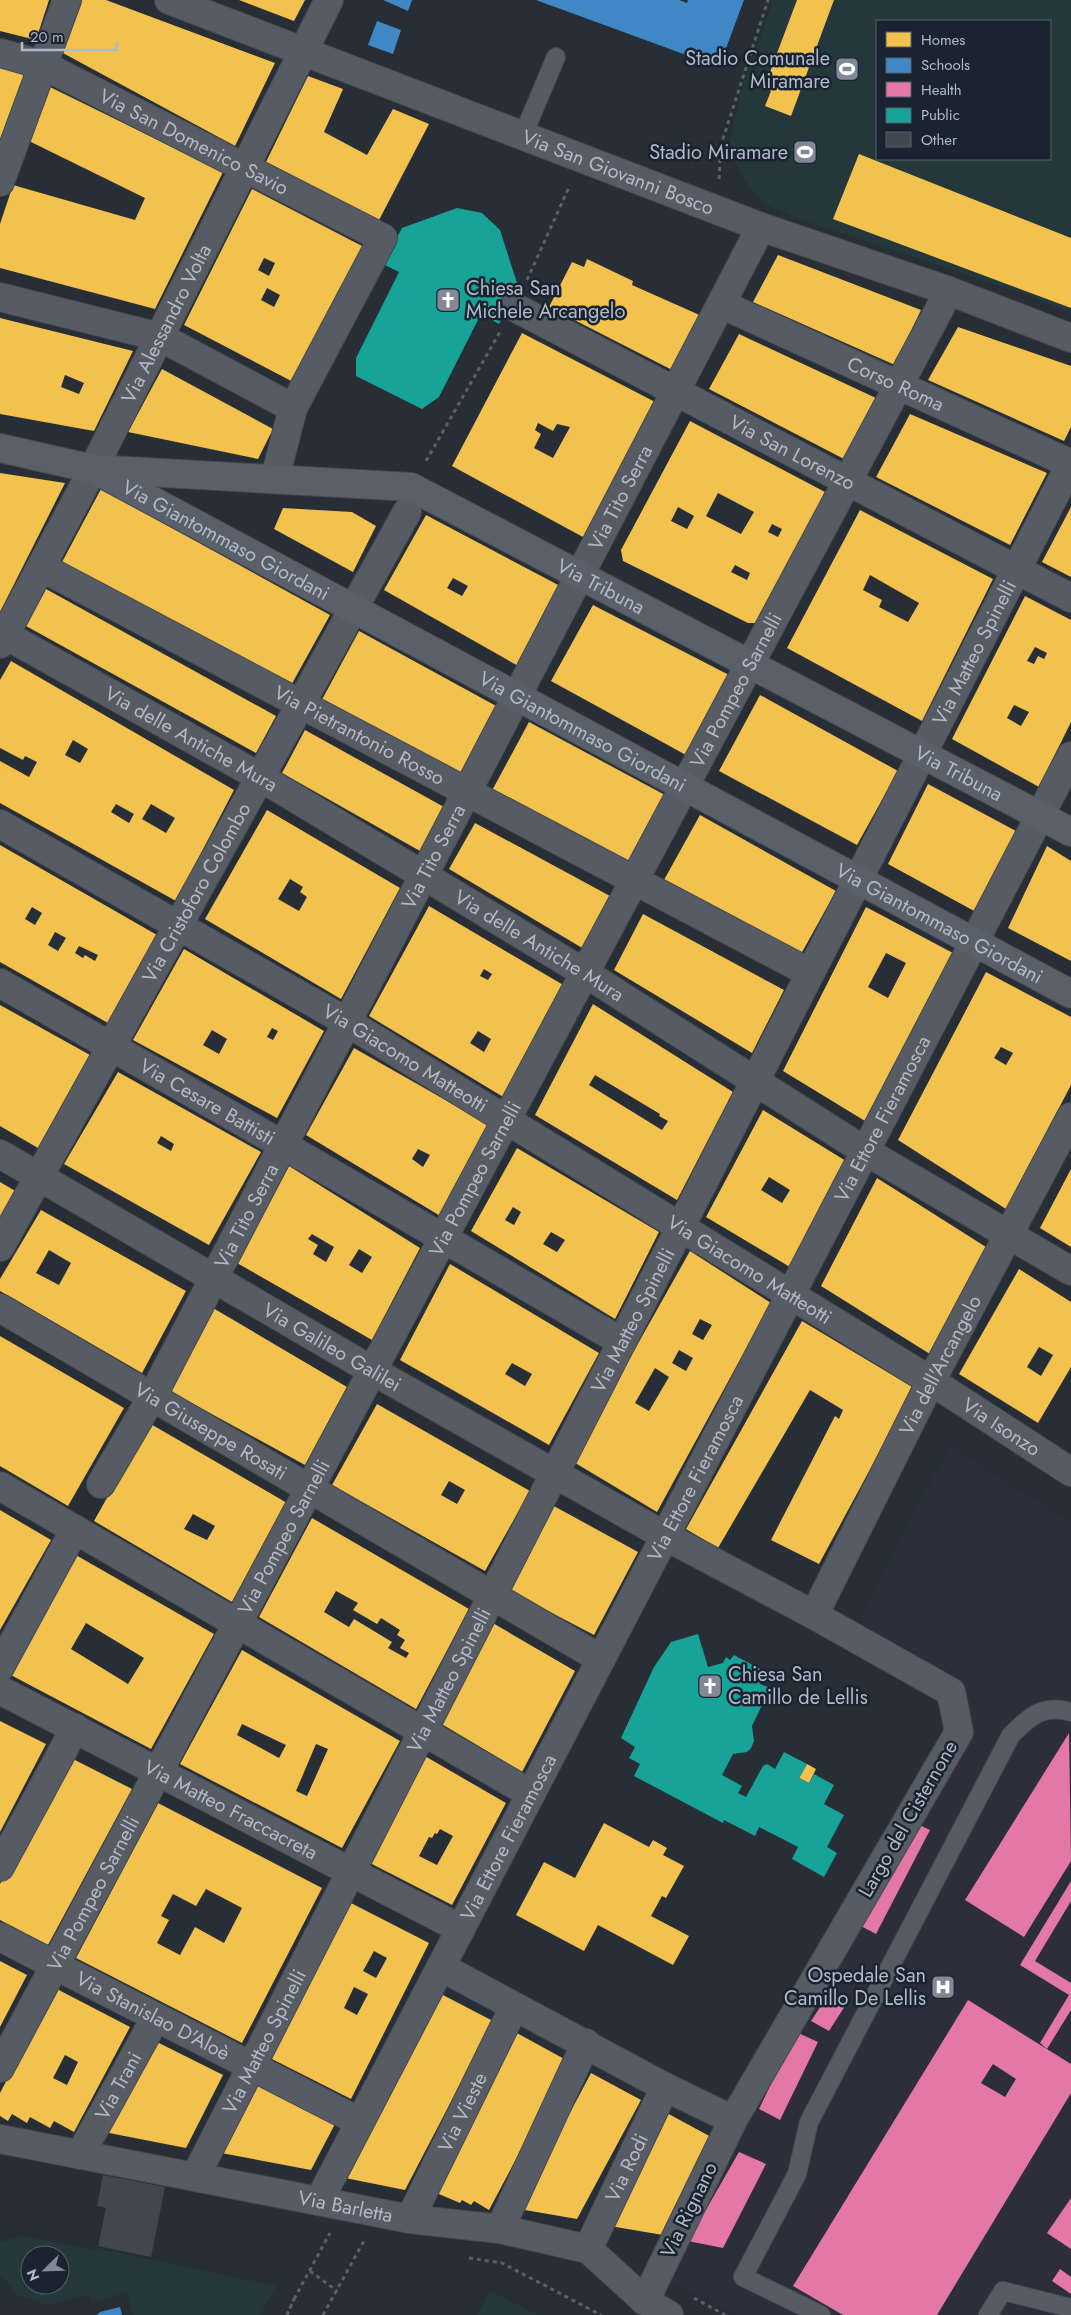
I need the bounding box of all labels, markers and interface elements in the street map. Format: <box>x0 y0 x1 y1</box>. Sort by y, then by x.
scale bar <box>22 20 118 52</box>
legend <box>876 20 1051 160</box>
text: 20 m <box>30 26 64 48</box>
text: Homes <box>921 29 965 51</box>
place label: Stadio Comunale Miramare <box>685 44 830 96</box>
text: Schools <box>921 54 970 76</box>
sports icon: Stadio Comunale Miramare <box>834 56 860 82</box>
text: Health <box>921 79 962 101</box>
street label: Via San Domenico Savio <box>94 81 294 202</box>
text: Public <box>921 104 960 126</box>
street label: Via San Giovanni Bosco <box>518 122 718 222</box>
text: Other <box>921 129 958 151</box>
place label: Stadio Miramare <box>649 138 788 167</box>
sports icon: Stadio Miramare <box>792 139 818 165</box>
street label: Via Alessandro Volta <box>114 239 218 408</box>
place label: Chiesa San Michele Arcangelo <box>466 274 625 326</box>
church icon: Chiesa San Michele Arcangelo <box>435 287 461 313</box>
street label: Corso Roma <box>842 349 949 419</box>
street label: Via San Lorenzo <box>724 408 860 497</box>
street label: Via Tito Serra <box>581 440 660 555</box>
street label: Via Giantommaso Giordani <box>117 473 335 608</box>
street label: Via Tribuna <box>552 551 650 621</box>
street label: Via Matteo Spinelli <box>925 575 1023 730</box>
street label: Via Pompeo Sarnelli <box>682 607 789 773</box>
street label: Via Giantommaso Giordani <box>474 664 692 799</box>
street label: Via Pietrantonio Rosso <box>269 678 450 792</box>
street label: Via delle Antiche Mura <box>99 679 283 799</box>
street label: Via Tribuna <box>910 738 1008 808</box>
street label: Via Cristoforo Colombo <box>135 797 258 988</box>
street label: Via Tito Serra <box>394 799 473 914</box>
street label: Via Giantommaso Giordani <box>831 856 1048 991</box>
street label: Via delle Antiche Mura <box>449 883 630 1009</box>
street label: Via Giacomo Matteotti <box>317 997 493 1120</box>
street label: Via Ettore Fieramosca <box>827 1030 938 1207</box>
street label: Via Cesare Battisti <box>134 1051 281 1152</box>
street label: Via Pompeo Sarnelli <box>421 1096 528 1262</box>
street label: Via Tito Serra <box>207 1158 286 1274</box>
street label: Via Giacomo Matteotti <box>661 1208 838 1331</box>
street label: Via Matteo Spinelli <box>584 1243 682 1398</box>
street label: Via dell'Arcangelo <box>892 1290 989 1440</box>
street label: Via Galileo Galilei <box>257 1295 407 1399</box>
street label: Via Giuseppe Rosati <box>129 1375 293 1487</box>
street label: Via Ettore Fieramosca <box>640 1390 751 1566</box>
street label: Via Isonzo <box>957 1391 1046 1463</box>
street label: Via Pompeo Sarnelli <box>230 1454 337 1620</box>
street label: Via Matteo Spinelli <box>400 1603 498 1758</box>
place label: Chiesa San Camillo de Lellis <box>728 1660 868 1712</box>
church icon: Chiesa San Camillo de Lellis <box>697 1673 723 1699</box>
street label: Largo del Cisternone <box>851 1735 965 1903</box>
street label: Via Ettore Fieramosca <box>453 1749 564 1926</box>
street label: Via Matteo Fraccacreta <box>139 1753 323 1867</box>
street label: Via Pompeo Sarnelli <box>40 1811 147 1976</box>
place label: Ospedale San Camillo De Lellis <box>784 1961 926 2013</box>
street label: Via Stanislao D'Aloè <box>71 1964 235 2067</box>
street label: Via Matteo Spinelli <box>215 1964 313 2119</box>
hospital icon: Ospedale San Camillo De Lellis <box>930 1974 956 2000</box>
street label: Via Trani <box>88 2046 149 2125</box>
street label: Via Vieste <box>430 2067 494 2157</box>
street label: Via Rodi <box>598 2129 655 2207</box>
street label: Via Rignano <box>653 2157 725 2263</box>
street label: Via Barletta <box>296 2183 395 2230</box>
north arrow <box>20 2245 70 2295</box>
text: N <box>22 2266 44 2284</box>

